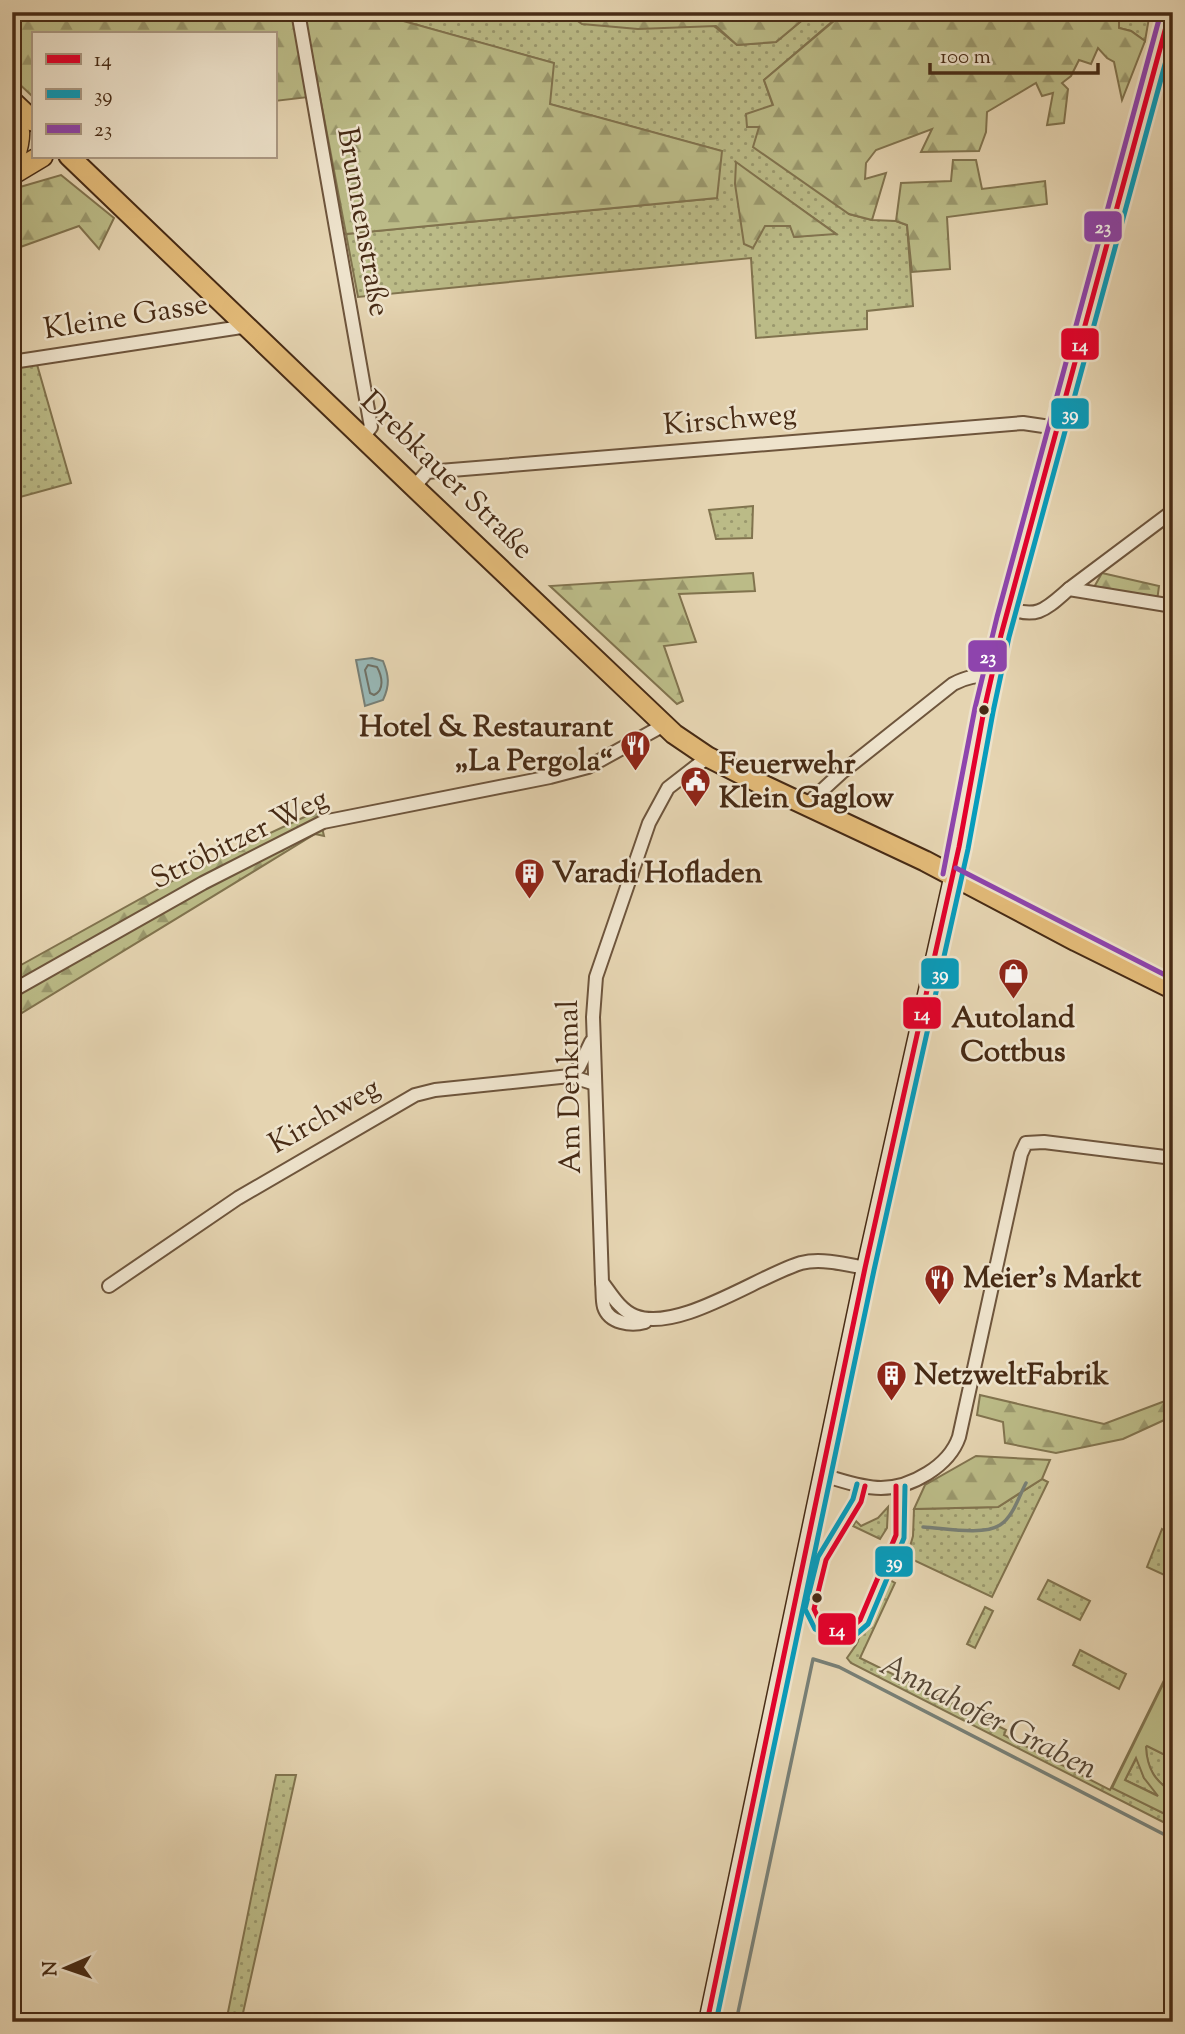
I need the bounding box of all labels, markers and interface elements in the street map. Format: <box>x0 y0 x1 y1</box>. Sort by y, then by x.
legend <box>32 32 276 158</box>
scale bar <box>930 32 1098 76</box>
text: 100 m <box>940 43 991 73</box>
text: 14 <box>94 46 112 76</box>
text: 39 <box>94 82 113 112</box>
text: 23 <box>94 116 112 146</box>
street label: Brunnenstraße <box>324 124 400 320</box>
line badge: 23 <box>1083 210 1123 243</box>
text: 23 <box>1095 215 1112 242</box>
street label: Kleine Gasse <box>41 284 211 352</box>
line badge: 14 <box>1060 327 1100 361</box>
text: 14 <box>1072 333 1088 360</box>
street label: Drebkauer Straße <box>350 382 542 570</box>
street label: Kirschweg <box>661 394 799 448</box>
line badge: 39 <box>1050 397 1090 430</box>
text: 39 <box>1062 402 1078 429</box>
line badge: 23 <box>967 639 1008 673</box>
text: 23 <box>980 645 997 672</box>
unlabelled marker <box>977 703 991 717</box>
place label: Hotel & Restaurant „La Pergola“ <box>359 707 614 784</box>
restaurant icon: Hotel & Restaurant „La Pergola“ <box>619 728 653 772</box>
place label: Feuerwehr Klein Gaglow <box>719 744 895 821</box>
public building icon: Feuerwehr Klein Gaglow <box>679 765 713 809</box>
street label: Ströbitzer Weg <box>144 778 336 902</box>
place label: Varadi Hofladen <box>552 853 763 896</box>
building icon: Varadi Hofladen <box>512 857 546 901</box>
shop icon: Autoland Cottbus <box>996 956 1030 1000</box>
line badge: 39 <box>920 957 960 990</box>
text: 39 <box>932 962 948 989</box>
line badge: 14 <box>902 996 942 1030</box>
place label: Autoland Cottbus <box>951 998 1075 1075</box>
street label: Am Denkmal <box>548 999 594 1175</box>
text: 14 <box>914 1002 930 1029</box>
street label: Kirchweg <box>261 1068 389 1166</box>
place label: Meier's Markt <box>963 1258 1142 1301</box>
restaurant icon: Meier's Markt <box>923 1262 957 1306</box>
place label: NetzweltFabrik <box>914 1355 1110 1398</box>
building icon: NetzweltFabrik <box>874 1359 908 1403</box>
line badge: 39 <box>874 1545 914 1578</box>
text: 39 <box>886 1550 902 1577</box>
unlabelled marker <box>810 1591 824 1605</box>
line badge: 14 <box>817 1612 857 1646</box>
text: 14 <box>829 1618 845 1645</box>
water label: Annahofer Graben <box>871 1643 1105 1793</box>
north arrow <box>32 1932 102 2002</box>
text: N <box>38 1960 65 1977</box>

